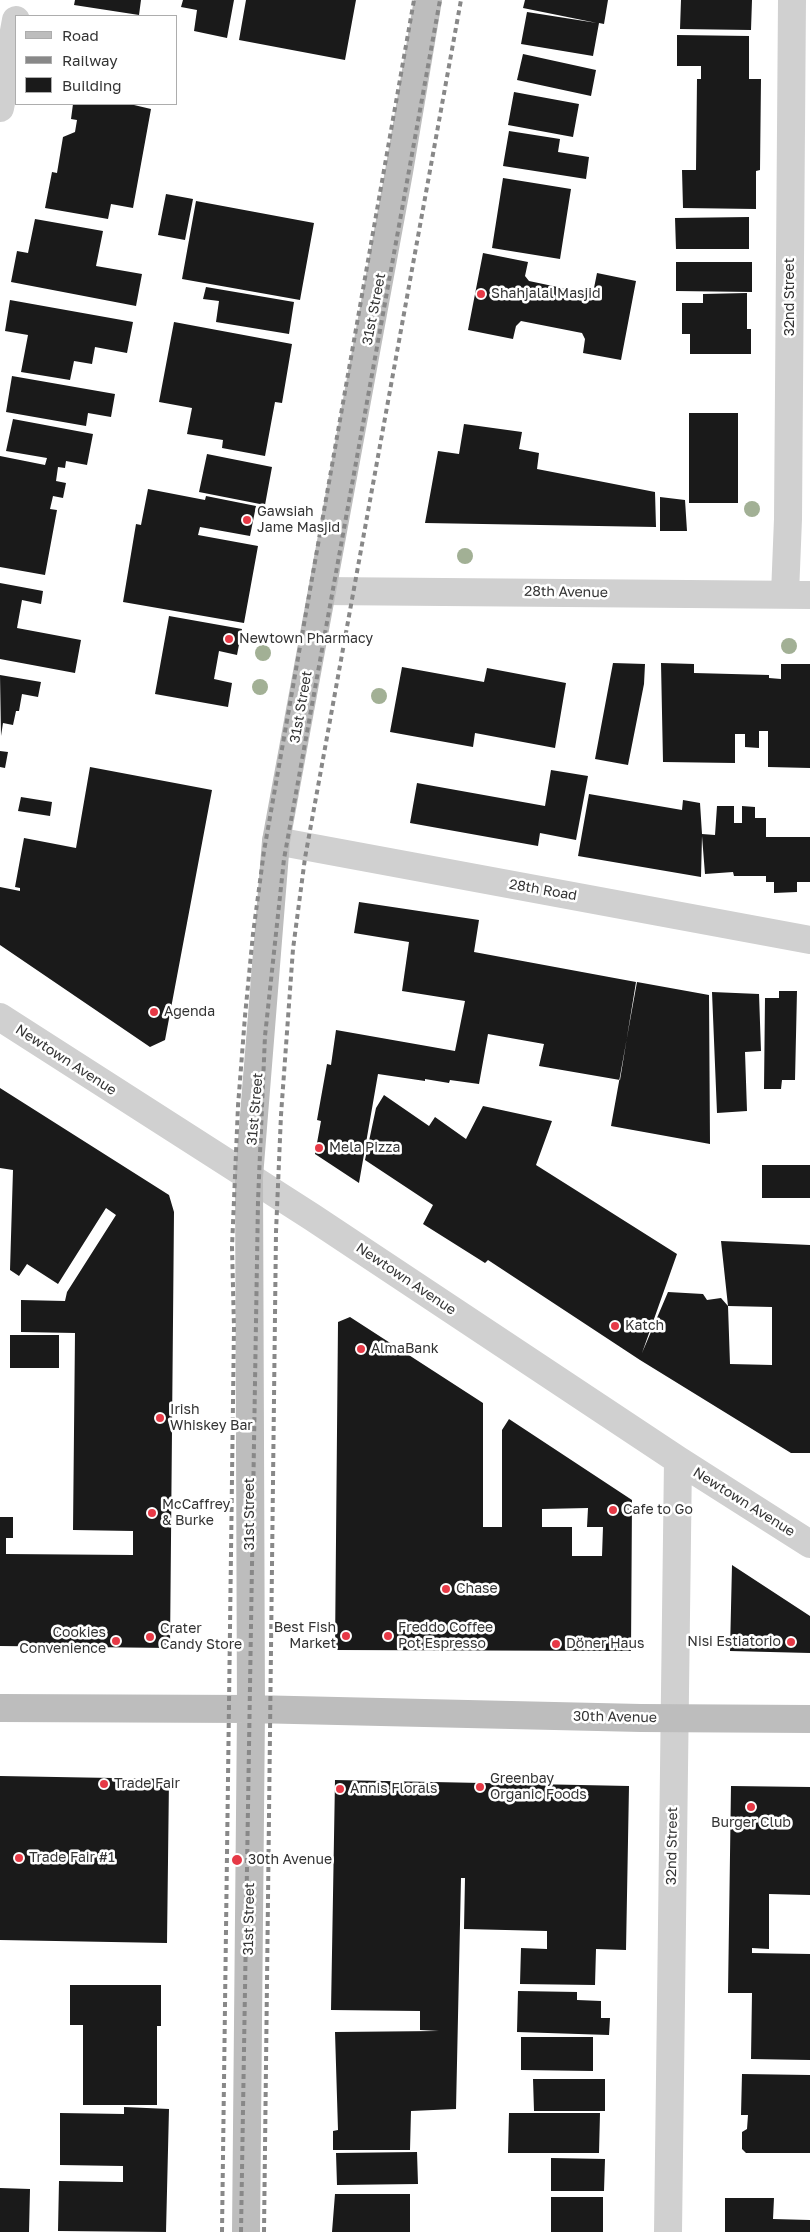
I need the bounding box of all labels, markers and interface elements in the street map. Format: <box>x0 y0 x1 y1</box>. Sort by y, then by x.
legend <box>15 15 178 105</box>
text: Road <box>62 26 99 44</box>
text: Railway <box>62 51 118 69</box>
text: Building <box>62 76 122 94</box>
street label: 32nd Street <box>782 258 798 336</box>
street label: 31st Street <box>359 272 389 346</box>
place label: Shahjalal Masjid <box>491 286 601 302</box>
marker: Shahjalal Masjid <box>475 288 487 300</box>
place label: Gawsiah Jame Masjid <box>257 504 340 536</box>
marker: Gawsiah Jame Masjid <box>241 514 253 526</box>
street label: 28th Avenue <box>524 583 608 601</box>
place label: Newtown Pharmacy <box>239 631 373 647</box>
marker: Newtown Pharmacy <box>223 633 235 645</box>
street label: 31st Street <box>286 670 316 744</box>
street label: 28th Road <box>508 876 578 904</box>
place label: Agenda <box>164 1004 215 1020</box>
marker: Agenda <box>148 1006 160 1018</box>
street label: Newtown Avenue <box>12 1021 120 1099</box>
street label: 31st Street <box>243 1072 267 1146</box>
place label: Mela Pizza <box>329 1140 400 1156</box>
marker: Mela Pizza <box>313 1142 325 1154</box>
street label: Newtown Avenue <box>353 1239 459 1319</box>
place label: Katch <box>625 1318 664 1334</box>
marker: Katch <box>609 1320 621 1332</box>
place label: AlmaBank <box>371 1341 439 1357</box>
marker: AlmaBank <box>355 1343 367 1355</box>
place label: Irish Whiskey Bar <box>170 1402 253 1434</box>
marker: Irish Whiskey Bar <box>154 1412 166 1424</box>
street label: Newtown Avenue <box>690 1464 798 1540</box>
street label: 31st Street <box>242 1478 258 1550</box>
place label: McCaffrey & Burke <box>162 1497 230 1530</box>
place label: Cafe to Go <box>623 1502 693 1518</box>
marker: Cafe to Go <box>607 1504 619 1516</box>
marker: McCaffrey & Burke <box>146 1507 158 1519</box>
place label: Chase <box>456 1581 498 1597</box>
marker: Chase <box>440 1583 452 1595</box>
place label: Best Fish Market <box>274 1620 336 1652</box>
place label: Freddo Coffee Pot Espresso <box>398 1620 493 1652</box>
place label: Crater Candy Store <box>160 1621 242 1654</box>
place label: Cookies Convenience <box>19 1625 106 1658</box>
marker: Best Fish Market <box>340 1630 352 1642</box>
marker: Freddo Coffee Pot Espresso <box>382 1630 394 1642</box>
marker: Crater Candy Store <box>144 1631 156 1643</box>
place label: Nisi Estiatorio <box>687 1634 781 1650</box>
marker: Cookies Convenience <box>110 1635 122 1647</box>
place label: Döner Haus <box>566 1636 644 1652</box>
marker: Nisi Estiatorio <box>785 1636 797 1648</box>
marker: Döner Haus <box>550 1638 562 1650</box>
street label: 30th Avenue <box>573 1708 657 1726</box>
place label: Greenbay Organic Foods <box>490 1771 587 1804</box>
place label: Trade Fair <box>114 1776 180 1792</box>
marker: Trade Fair <box>98 1778 110 1790</box>
place label: Annis Florals <box>350 1781 437 1797</box>
marker: Greenbay Organic Foods <box>474 1781 486 1793</box>
marker: Annis Florals <box>334 1783 346 1795</box>
marker: Burger Club <box>745 1801 757 1813</box>
street label: 32nd Street <box>663 1807 681 1885</box>
place label: Burger Club <box>711 1815 791 1831</box>
place label: Trade Fair #1 <box>29 1850 115 1866</box>
marker: Trade Fair #1 <box>13 1852 25 1864</box>
place label: 30th Avenue <box>248 1852 332 1868</box>
marker: 30th Avenue <box>230 1853 244 1867</box>
street label: 31st Street <box>240 1882 258 1956</box>

